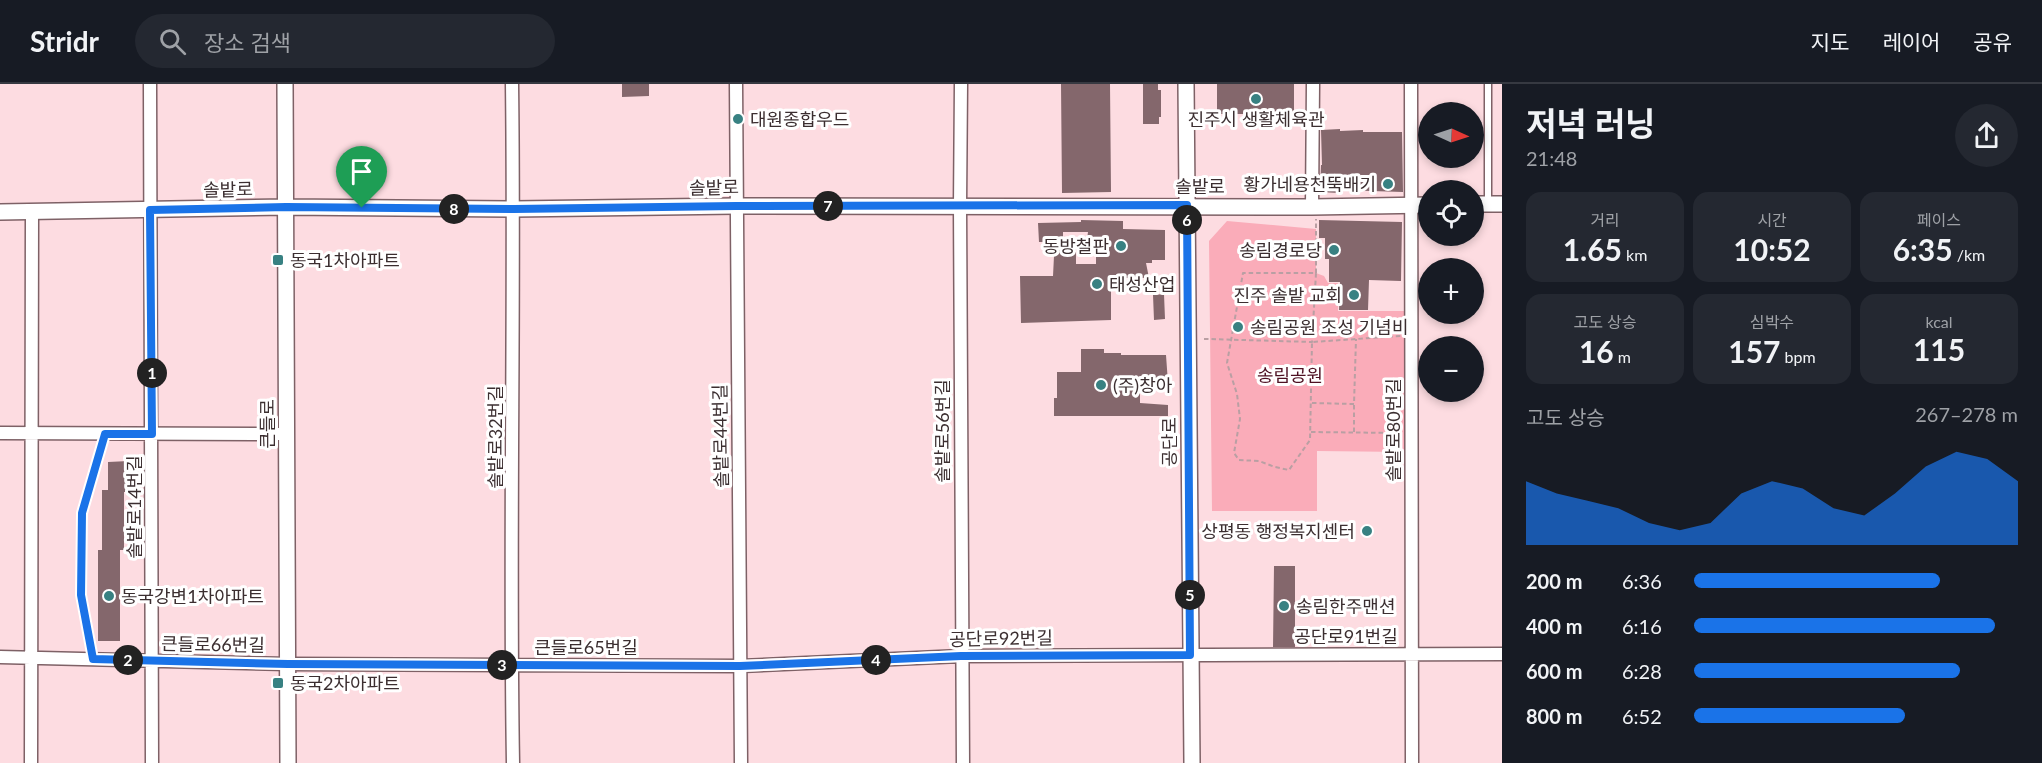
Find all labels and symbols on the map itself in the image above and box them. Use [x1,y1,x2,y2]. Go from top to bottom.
marker: 진주시 생활체육관 [1249,92,1263,106]
north arrow [1418,102,1484,168]
place label: 대원종합우드 [750,108,849,130]
place label: 진주시 생활체육관 [1187,108,1325,130]
marker: 대원종합우드 [731,112,745,126]
pin [336,146,387,208]
place label: 황가네용천뚝배기 [1244,173,1376,195]
street label: 솔밭로 [1175,175,1225,197]
street label: 솔밭로 [689,176,739,198]
marker: 황가네용천뚝배기 [1381,177,1395,191]
street label: 솔밭로 [203,178,253,200]
pin: 7 [813,191,843,221]
pin: 8 [439,194,469,224]
pin: 6 [1172,205,1202,235]
place label: 동방철판 [1043,235,1109,257]
marker: 동방철판 [1114,239,1128,253]
place label: 송림경로당 [1239,239,1322,261]
marker: 송림경로당 [1327,243,1341,257]
place label: 동국1차아파트 [290,249,400,271]
marker: 동국1차아파트 [271,253,285,267]
place label: 태성산업 [1109,273,1175,295]
marker: 태성산업 [1090,277,1104,291]
place label: 진주 솔밭 교회 [1233,284,1342,306]
marker: 진주 솔밭 교회 [1347,288,1361,302]
place label: 송림공원 조성 기념비 [1250,316,1408,338]
marker: 송림공원 조성 기념비 [1231,320,1245,334]
pin: 1 [137,358,167,388]
park label: 송림공원 [1257,364,1323,386]
place label: (주)창아 [1113,374,1173,396]
marker: (주)창아 [1094,378,1108,392]
street label: 솔밭로80번길 [1382,378,1404,482]
street label: 솔밭로56번길 [931,379,953,483]
street label: 솔밭로44번길 [708,384,732,488]
street label: 솔밭로32번길 [484,385,506,489]
street label: 큰들로 [256,399,278,449]
street label: 공단로 [1158,417,1180,467]
street label: 솔밭로14번길 [123,455,145,559]
place label: 상평동 행정복지센터 [1201,520,1355,542]
marker: 상평동 행정복지센터 [1360,524,1374,538]
pin: 5 [1175,580,1205,610]
place label: 동국강변1차아파트 [121,585,264,607]
marker: 동국강변1차아파트 [102,589,116,603]
place label: 송림한주맨션 [1296,595,1395,617]
marker: 송림한주맨션 [1277,599,1291,613]
street label: 공단로91번길 [1294,625,1398,647]
street label: 공단로92번길 [949,626,1053,650]
street label: 큰들로66번길 [161,632,265,656]
street label: 큰들로65번길 [534,636,638,658]
pin: 2 [113,645,143,675]
pin: 4 [861,645,891,675]
pin: 3 [487,650,517,680]
place label: 동국2차아파트 [290,672,400,694]
marker: 동국2차아파트 [271,676,285,690]

